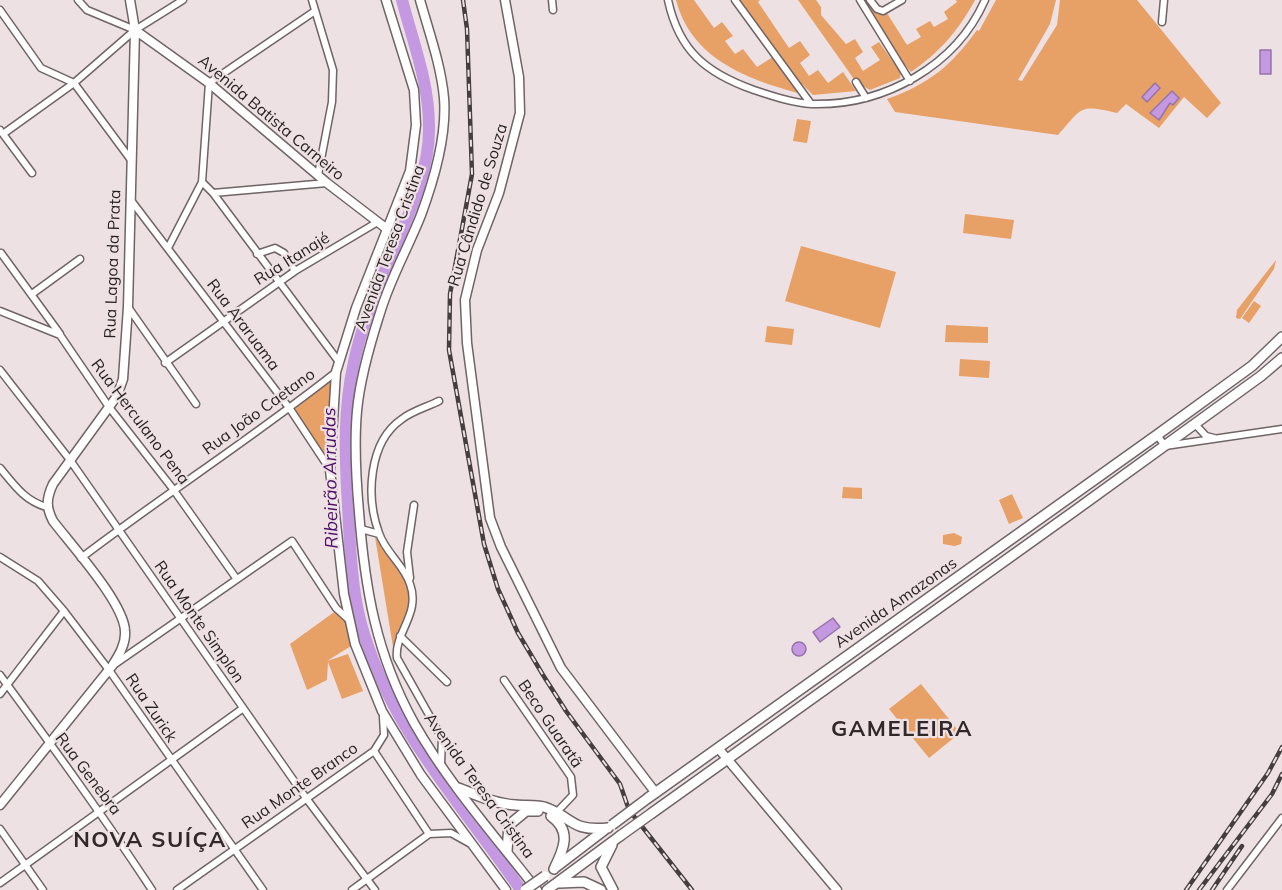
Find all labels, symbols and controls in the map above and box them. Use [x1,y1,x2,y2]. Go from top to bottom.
street label: Avenida Batista Carneiro [194,51,348,185]
street label: Rua Cândido de Souza [444,121,512,289]
street label: Avenida Teresa Cristina [351,162,429,334]
street label: Rua Lagoa da Prata [101,189,125,339]
street label: Rua Itanajé [251,228,333,290]
street label: Rua Araruama [202,276,284,374]
street label: Rua Herculano Pena [87,356,193,488]
street label: Rua João Caetano [199,365,319,459]
water label: Ribeirão Arrudas [319,407,343,549]
street label: Avenida Amazonas [831,554,961,652]
street label: Rua Monte Simplon [150,557,248,687]
street label: Rua Zurick [121,670,181,746]
street label: Beco Guaratã [514,676,586,772]
street label: Avenida Teresa Cristina [420,710,538,862]
district label: GAMELEIRA [831,716,973,742]
street label: Rua Genebra [51,729,125,819]
street label: Rua Monte Branco [238,739,362,833]
district label: NOVA SUÍÇA [73,827,227,853]

